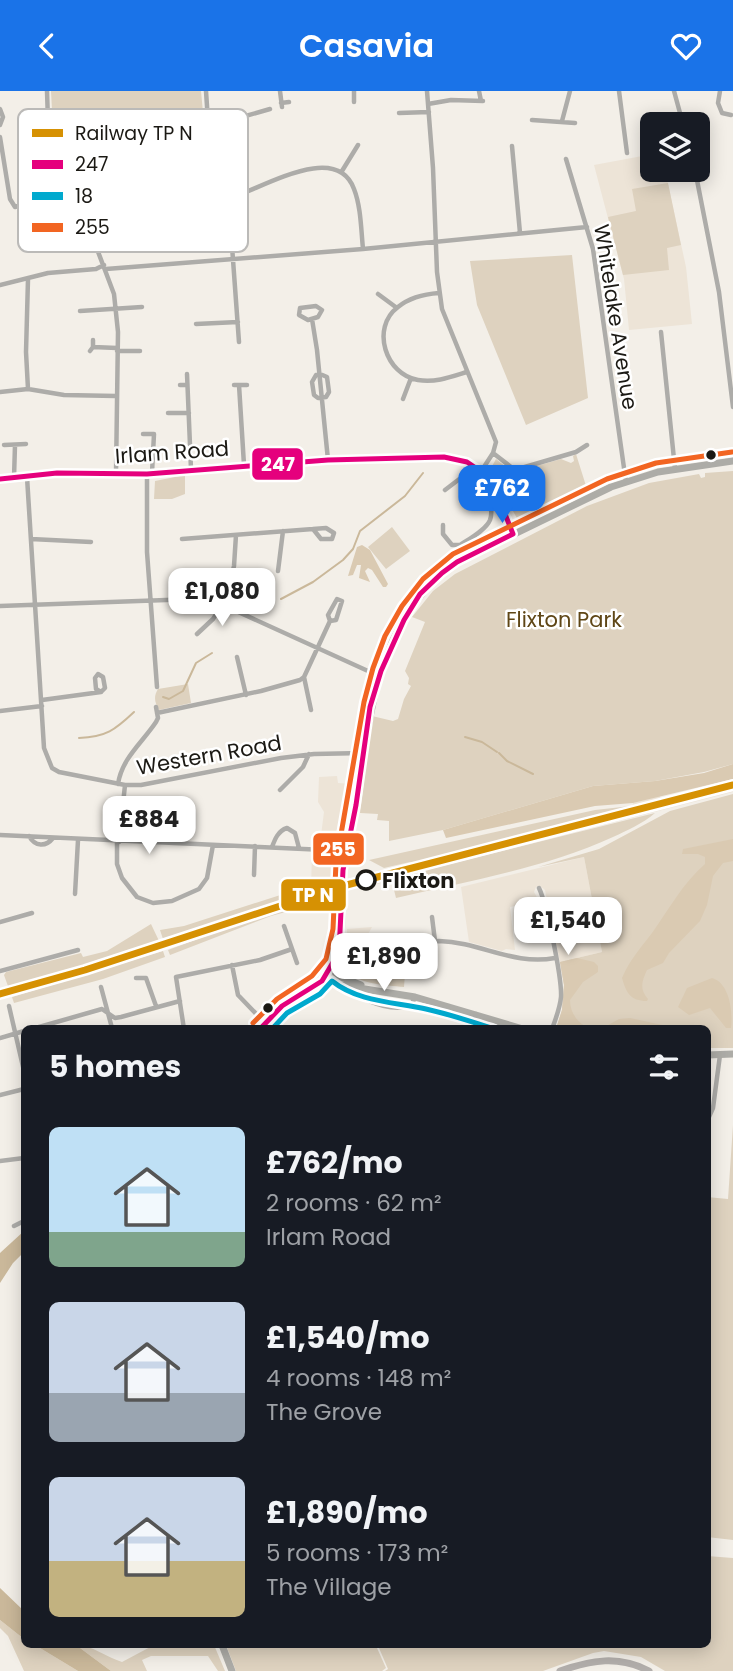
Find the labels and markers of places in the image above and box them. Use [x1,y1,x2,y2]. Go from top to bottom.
unlabelled marker [704,448,718,462]
pin: £762 [461,465,543,525]
pin: £1,080 [165,568,279,628]
pin: £884 [108,797,190,856]
place label: Flixton [382,866,454,895]
marker: Flixton [356,870,376,890]
pin: £1,540 [511,897,625,957]
pin: £1,890 [327,933,441,993]
unlabelled marker [261,1001,275,1015]

